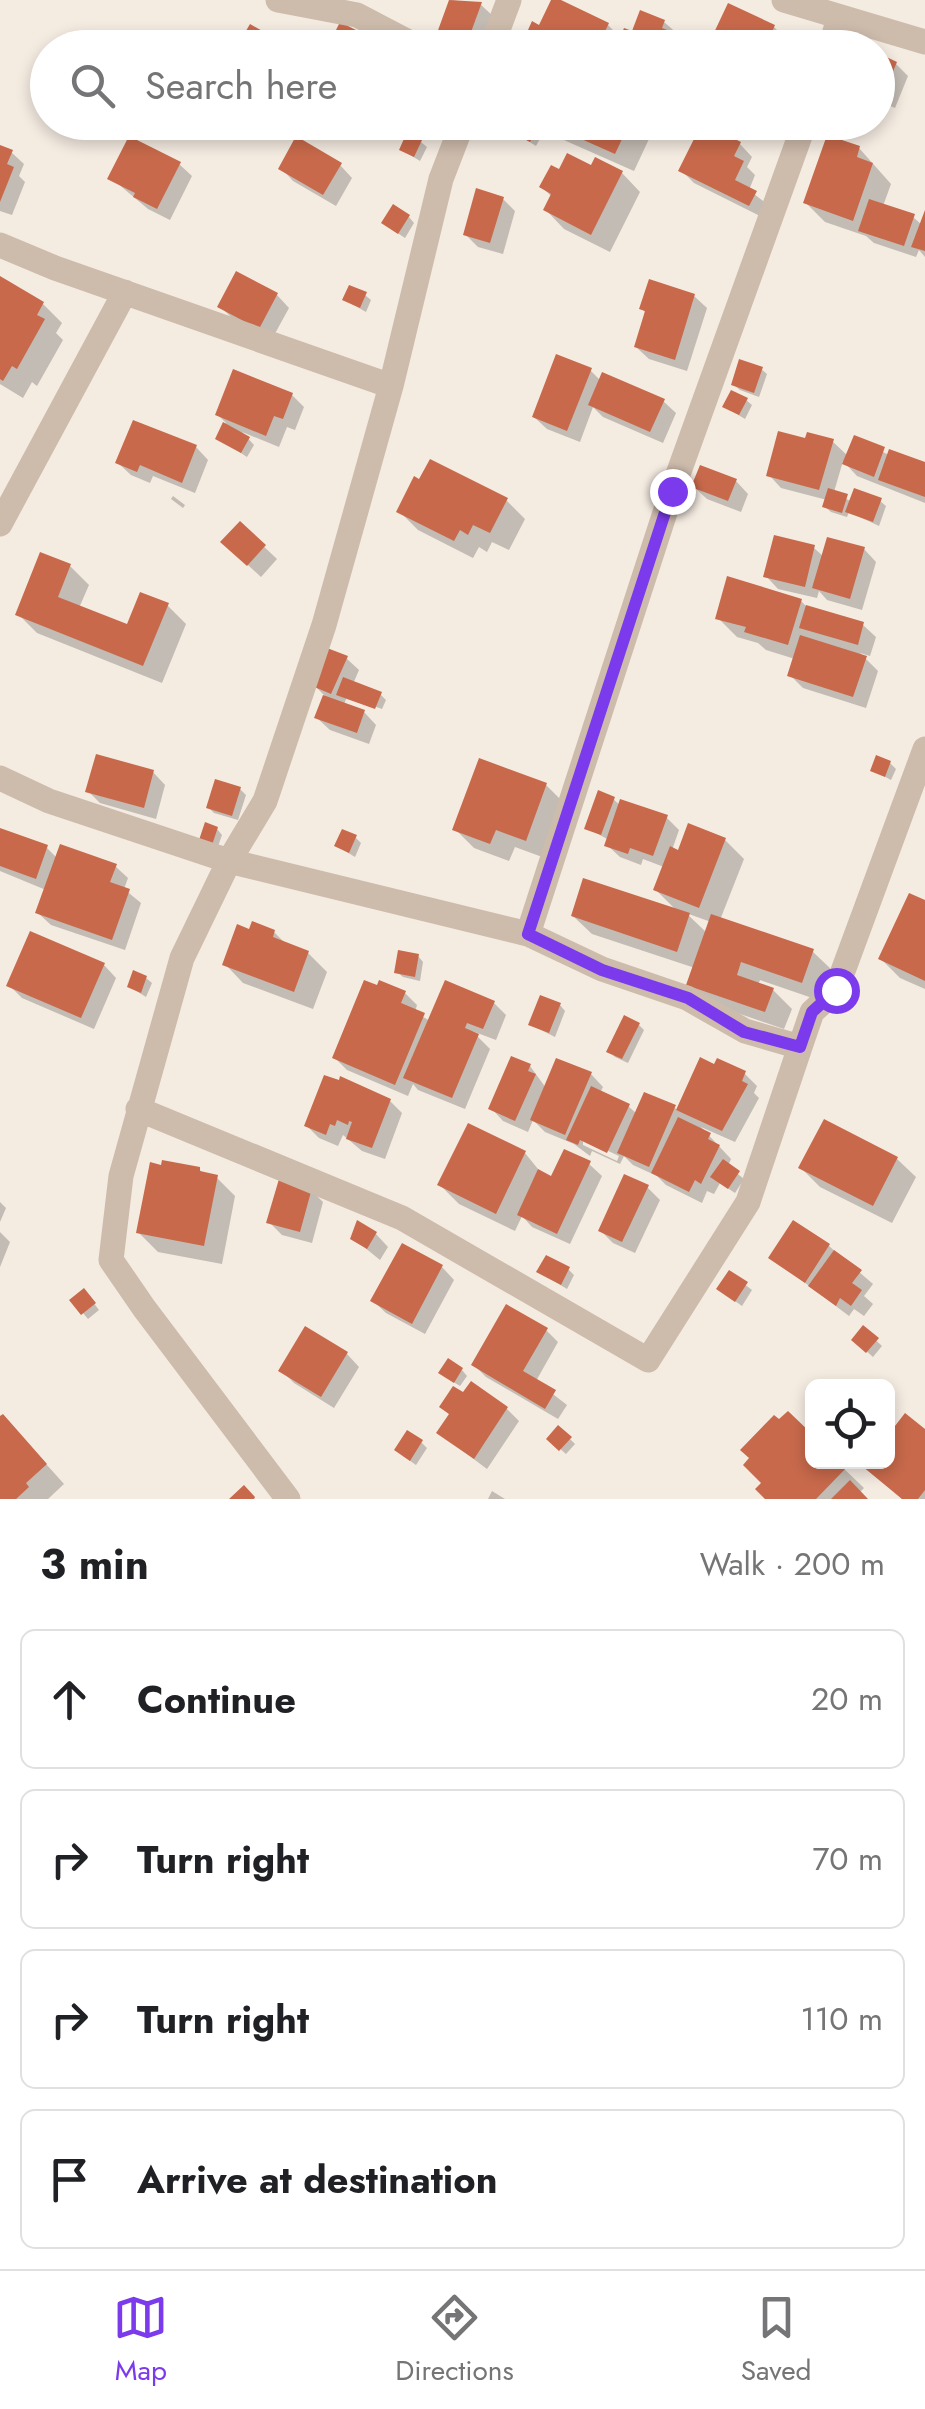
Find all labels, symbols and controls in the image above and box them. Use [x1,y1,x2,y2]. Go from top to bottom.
search box [30,30,895,140]
icon: search [65,58,120,113]
text: Search here [145,58,337,113]
route end [650,469,696,515]
route start [814,968,860,1014]
map controls [805,1379,895,1469]
button: locate [805,1379,895,1469]
text: 3 min [40,1534,149,1595]
text: Walk · 200 m [700,1541,885,1587]
icon: ahead [42,1672,97,1727]
text: Continue [137,1672,296,1727]
text: 20 m [811,1676,883,1722]
icon: right [42,1832,97,1887]
text: Turn right [137,1832,309,1887]
text: 70 m [812,1836,883,1882]
icon: right [42,1992,97,2047]
text: Turn right [137,1992,309,2047]
text: 110 m [800,1996,883,2042]
icon: arrive [42,2152,97,2207]
text: Arrive at destination [137,2152,498,2207]
tab: Map [113,2290,168,2391]
tab: Directions [395,2290,514,2391]
tab: Saved [741,2290,812,2391]

